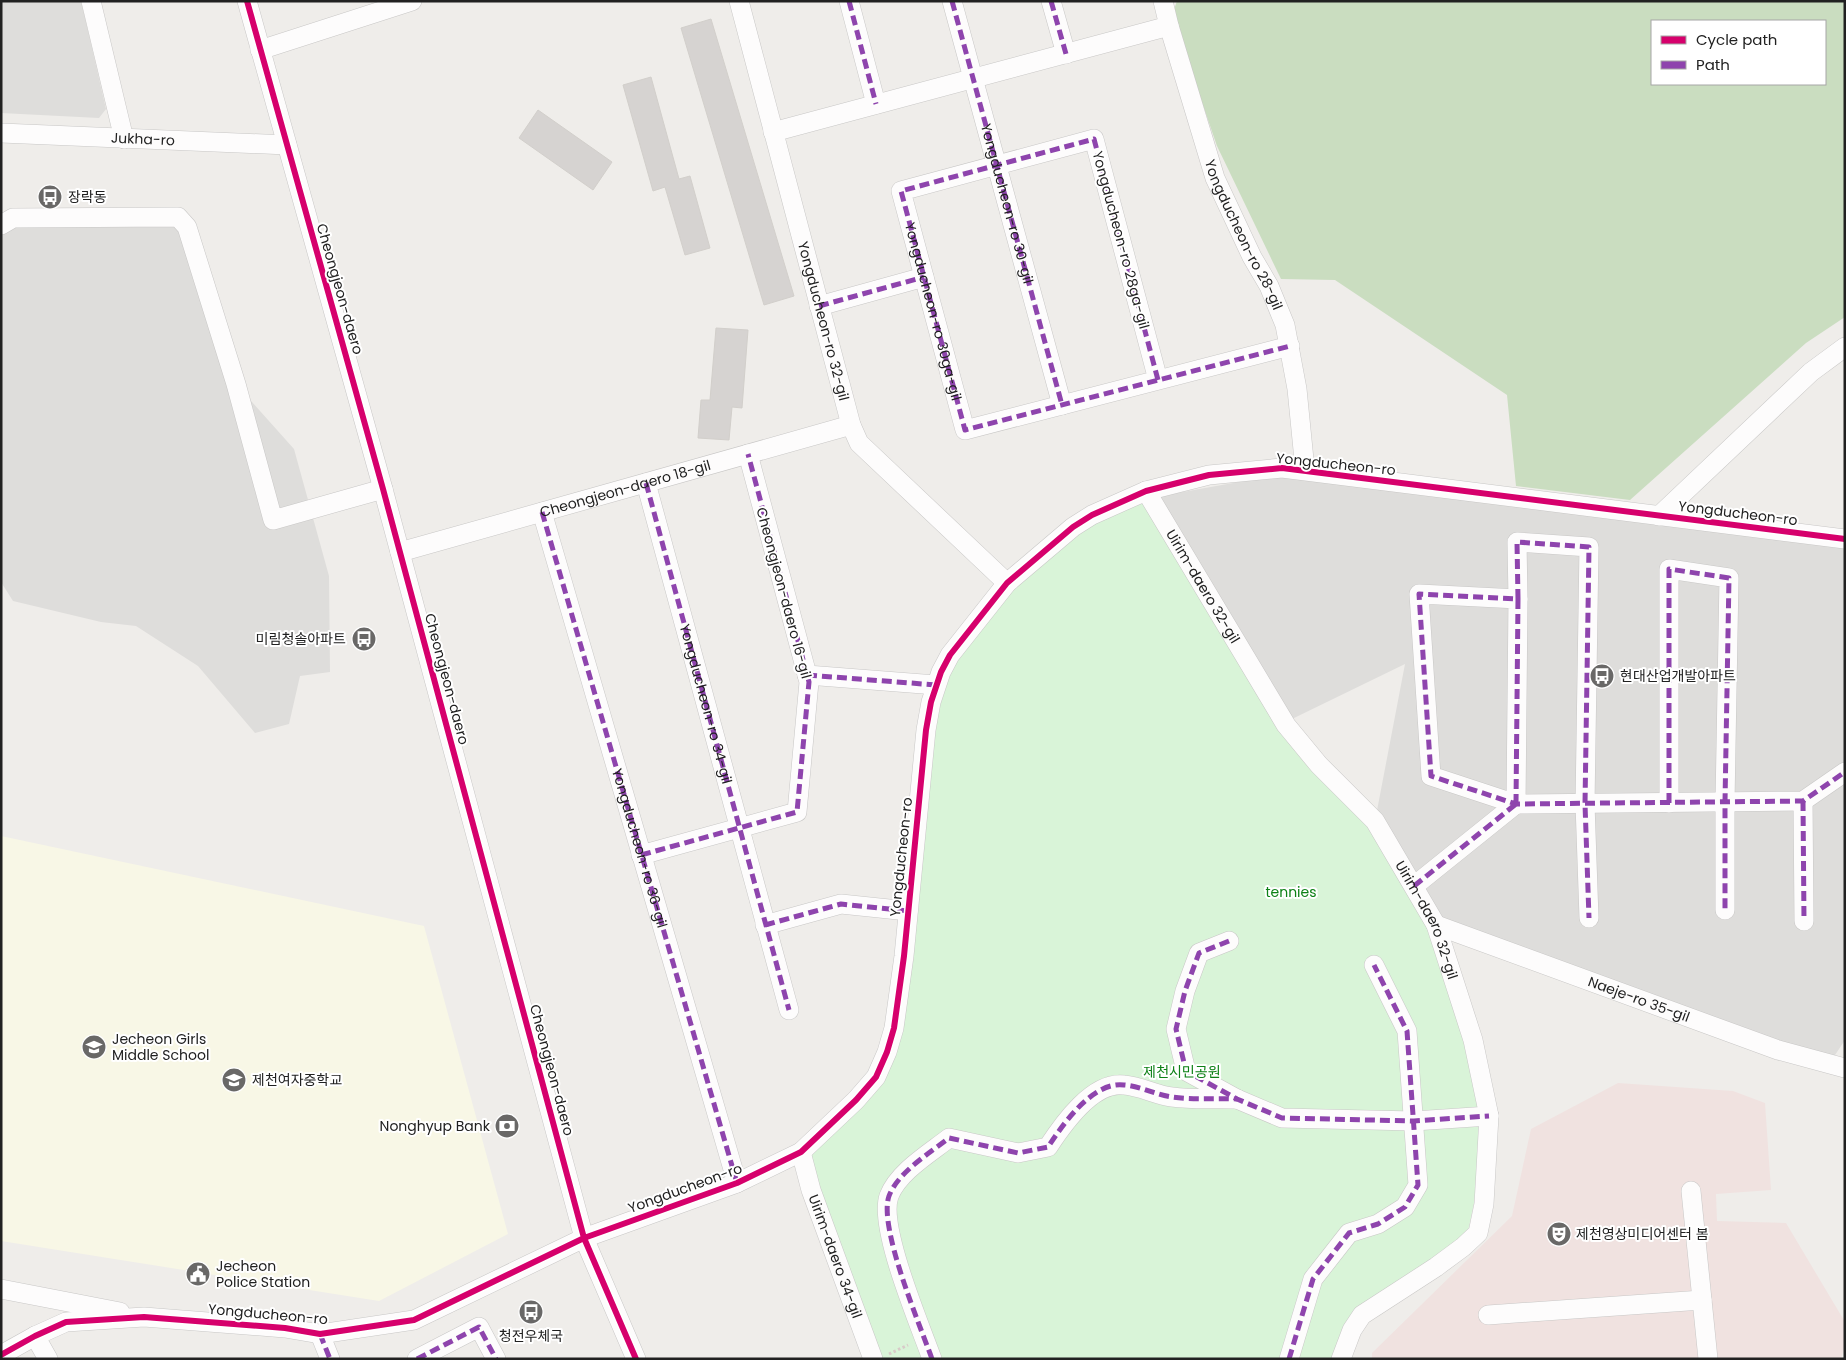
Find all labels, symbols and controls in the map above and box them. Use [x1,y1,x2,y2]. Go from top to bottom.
legend [1651,20,1826,85]
text: Cycle path [1696,29,1777,50]
text: Path [1696,54,1730,75]
street label: Yongducheon-ro 30-gil [976,121,1038,286]
street label: Jukha-ro [110,128,175,150]
street label: Yongducheon-ro 28ga-gil [1088,149,1154,331]
street label: Yongducheon-ro 28-gil [1200,157,1288,313]
bus stop icon: 장락동 [37,184,63,210]
place label: 장락동 [68,187,107,207]
street label: Yongducheon-ro 30ga-gil [900,220,967,403]
street label: Cheongjeon-daero [312,221,368,357]
street label: Yongducheon-ro 32-gil [793,239,854,403]
street label: Yongducheon-ro [1275,448,1397,480]
street label: Cheongjeon-daero 18-gil [537,455,713,522]
street label: Yongducheon-ro [1677,496,1799,530]
street label: Cheongjeon-daero 16-gil [751,505,817,681]
street label: Uirim-daero 32-gil [1161,525,1245,647]
street label: Cheongjeon-daero [420,611,474,747]
street label: Yongducheon-ro 34-gil [675,622,737,786]
bus stop icon: 미림청솔아파트 [351,626,377,652]
place label: 미림청솔아파트 [256,629,346,649]
bus stop icon: 현대산업개발아파트 [1589,663,1615,689]
place label: 현대산업개발아파트 [1620,666,1736,686]
street label: Yongducheon-ro 36-gil [607,766,672,930]
street label: Yongducheon-ro [885,796,917,918]
street label: Uirim-daero 32-gil [1390,857,1463,982]
park label: tennies [1265,882,1317,902]
street label: Naeje-ro 35-gil [1585,971,1693,1027]
street label: Cheongjeon-daero [525,1002,579,1138]
place label: Jecheon Girls Middle School [112,1029,209,1065]
school or university icon: Jecheon Girls Middle School [81,1034,107,1060]
park label: 제천시민공원 [1143,1062,1221,1082]
school or university icon: 제천여자중학교 [221,1067,247,1093]
place label: 제천여자중학교 [252,1070,342,1090]
bank icon: Nonghyup Bank [494,1113,520,1139]
place label: Nonghyup Bank [380,1116,491,1136]
street label: Yongducheon-ro [625,1158,745,1218]
street label: Uirim-daero 34-gil [803,1192,867,1321]
theatre icon: 제천영상미디어센터 봄 [1546,1221,1572,1247]
place label: 제천영상미디어센터 봄 [1576,1224,1709,1244]
place label: Jecheon Police Station [216,1256,310,1292]
public building icon: Jecheon Police Station [185,1261,211,1287]
street label: Yongducheon-ro [207,1299,329,1329]
bus stop icon: 청전우체국 [518,1299,544,1325]
place label: 청전우체국 [499,1326,563,1346]

